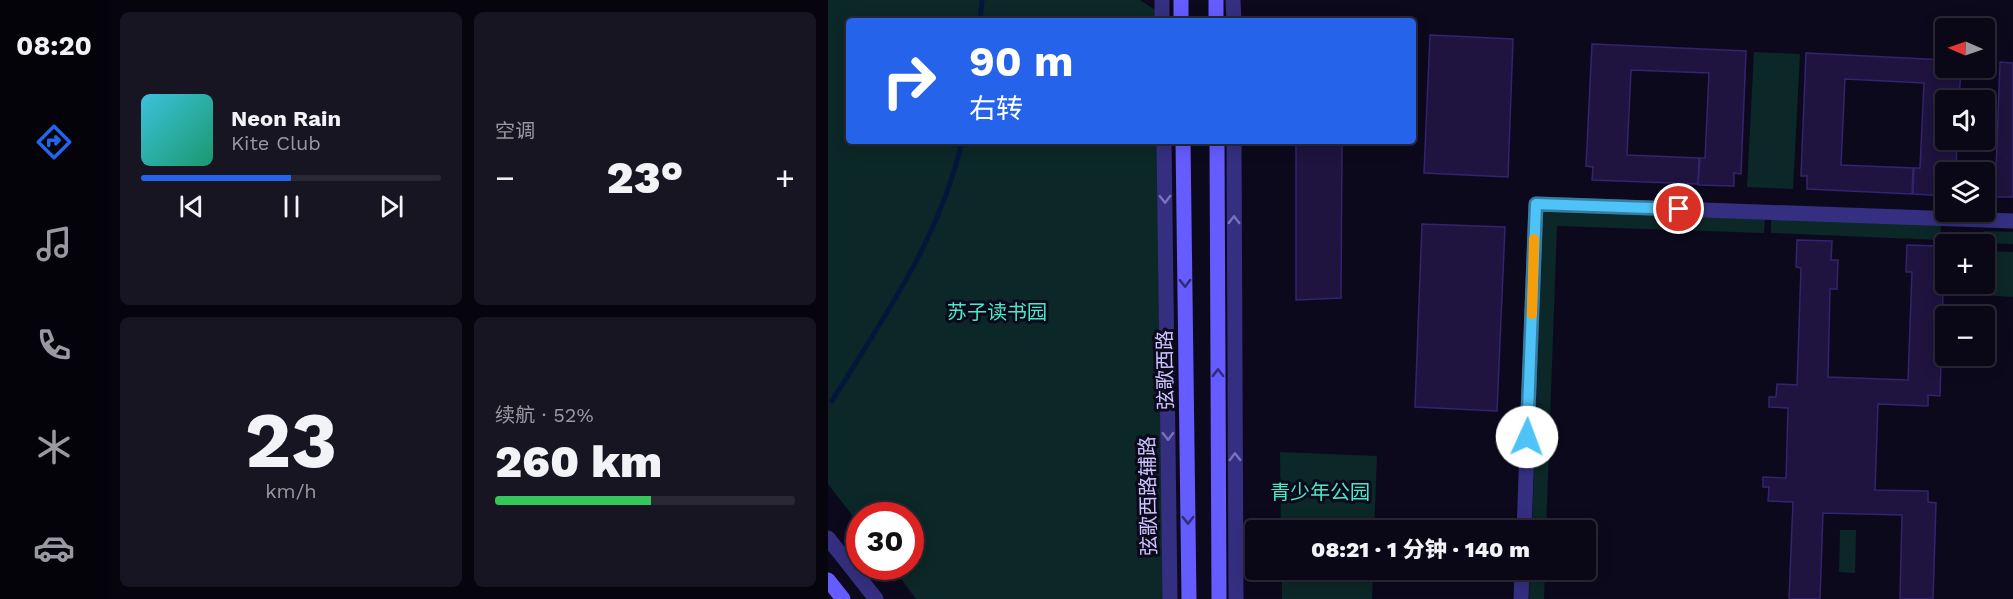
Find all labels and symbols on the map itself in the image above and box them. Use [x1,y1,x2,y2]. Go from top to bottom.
north arrow [1935,18,1995,78]
pin [1653,183,1704,234]
one-way arrow [1158,195,1171,204]
one-way arrow [1228,215,1240,224]
one-way arrow [1179,279,1191,288]
park label: 苏子读书园 [947,300,1047,324]
street label: 弦歌西路 [1152,330,1178,410]
one-way arrow [1212,368,1224,377]
position arrow [1495,405,1559,469]
one-way arrow [1162,432,1174,441]
street label: 弦歌西路辅路 [1135,436,1161,556]
one-way arrow [1229,452,1241,461]
park label: 青少年公园 [1270,480,1370,504]
speed limit sign: 30 [846,502,924,580]
one-way arrow [1182,516,1194,525]

